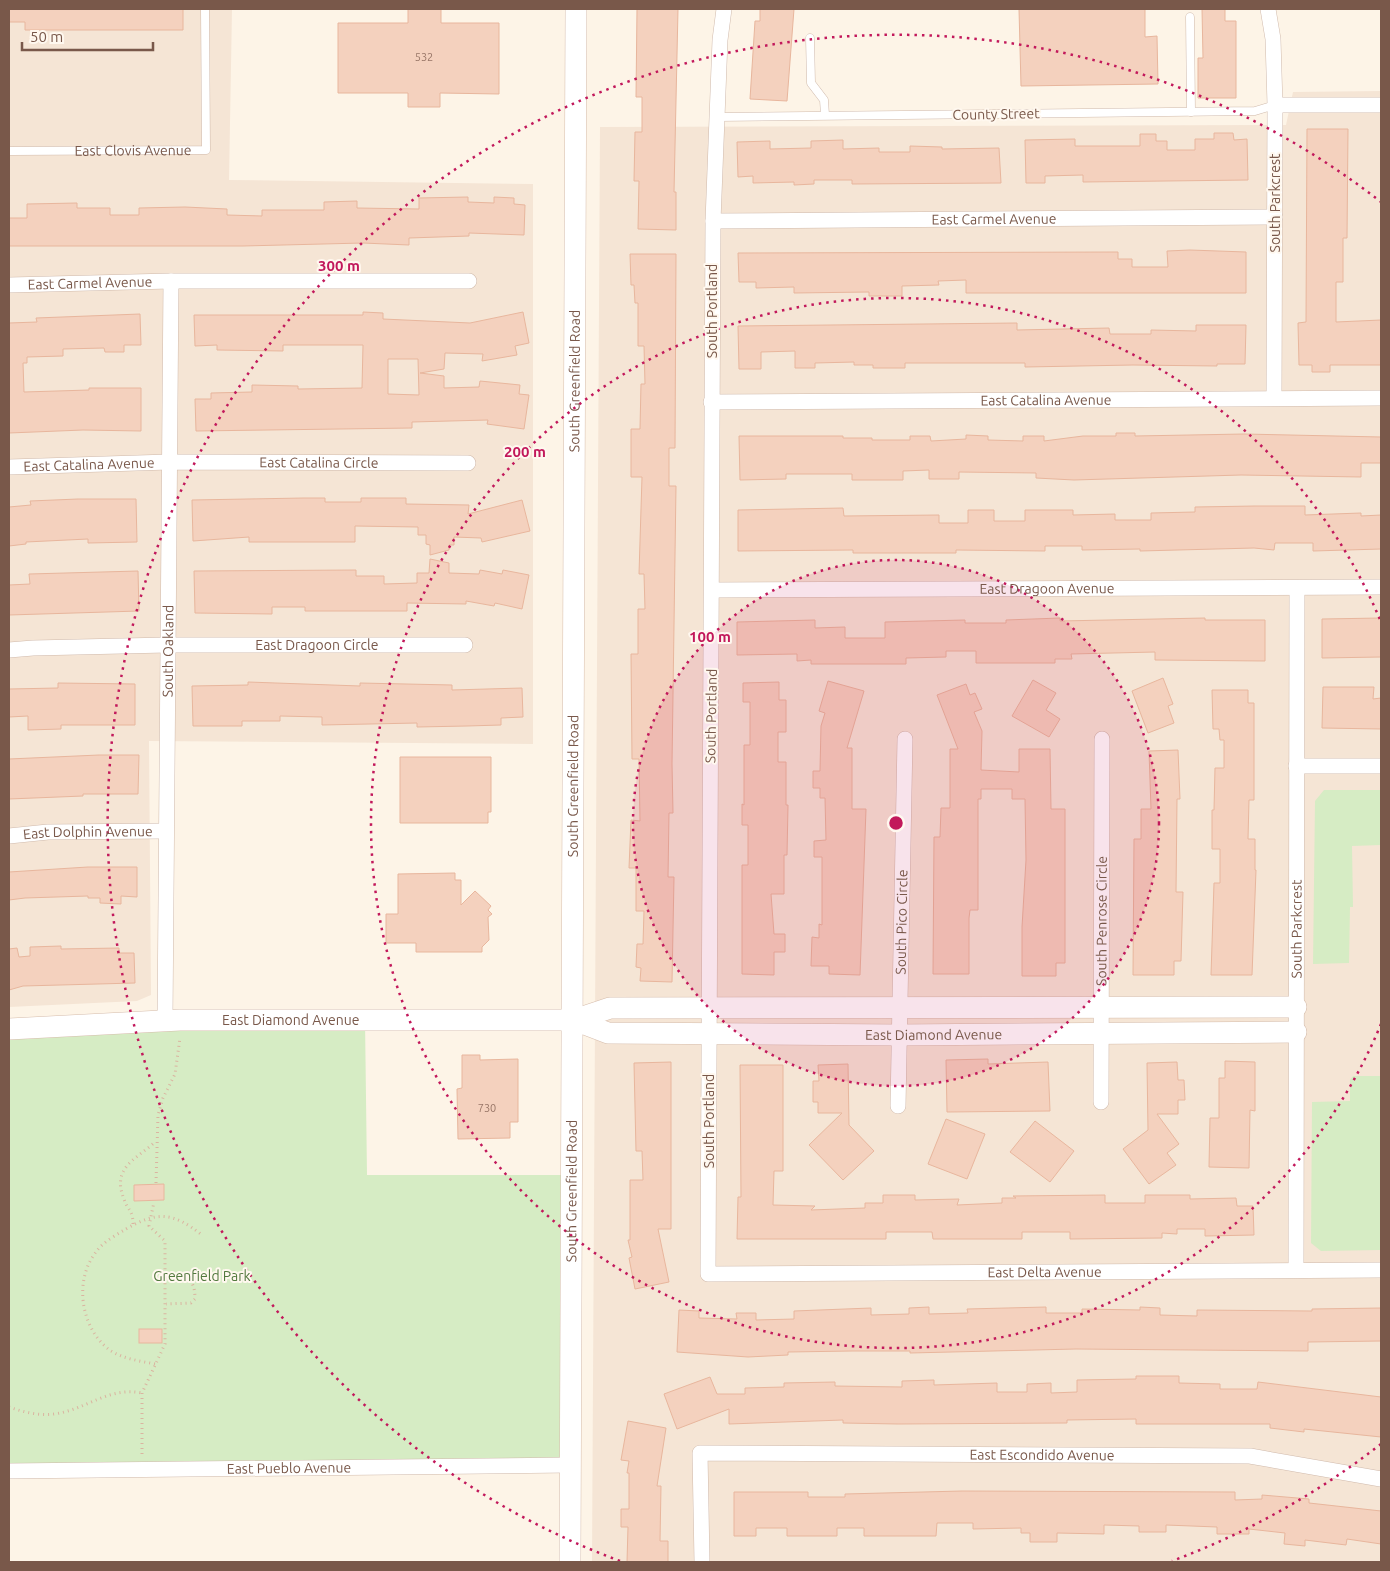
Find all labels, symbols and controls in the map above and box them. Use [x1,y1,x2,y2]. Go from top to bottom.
scale bar [22,20,154,52]
text: 50 m [30,28,63,45]
house number: 532 [415,51,433,63]
street label: County Street [952,105,1040,123]
street label: East Clovis Avenue [74,142,192,159]
street label: South Parkcrest [1267,153,1283,252]
street label: East Carmel Avenue [931,211,1057,227]
text: 300 m [318,257,360,274]
street label: South Portland [704,264,720,358]
street label: East Carmel Avenue [27,273,153,293]
street label: South Greenfield Road [566,310,583,452]
street label: East Catalina Avenue [980,392,1112,408]
text: 200 m [504,443,546,460]
street label: East Catalina Avenue [23,454,155,475]
street label: East Catalina Circle [259,454,378,471]
street label: East Dragoon Avenue [979,580,1115,597]
street label: South Oakland [160,605,176,697]
text: 100 m [689,628,731,645]
street label: East Dragoon Circle [255,637,378,653]
street label: South Portland [702,669,720,763]
street label: South Greenfield Road [565,715,581,857]
centre of rings [887,814,905,832]
street label: East Dolphin Avenue [22,823,153,843]
street label: South Penrose Circle [1093,856,1110,986]
street label: South Pico Circle [893,869,911,975]
street label: South Parkcrest [1288,879,1305,979]
street label: East Diamond Avenue [222,1012,359,1028]
street label: East Diamond Avenue [865,1026,1002,1043]
street label: South Portland [701,1074,717,1168]
house number: 730 [478,1102,496,1114]
street label: South Greenfield Road [563,1120,580,1262]
street label: East Delta Avenue [987,1264,1102,1280]
park label: Greenfield Park [153,1268,251,1284]
street label: East Escondido Avenue [969,1446,1114,1463]
street label: East Pueblo Avenue [227,1459,351,1477]

